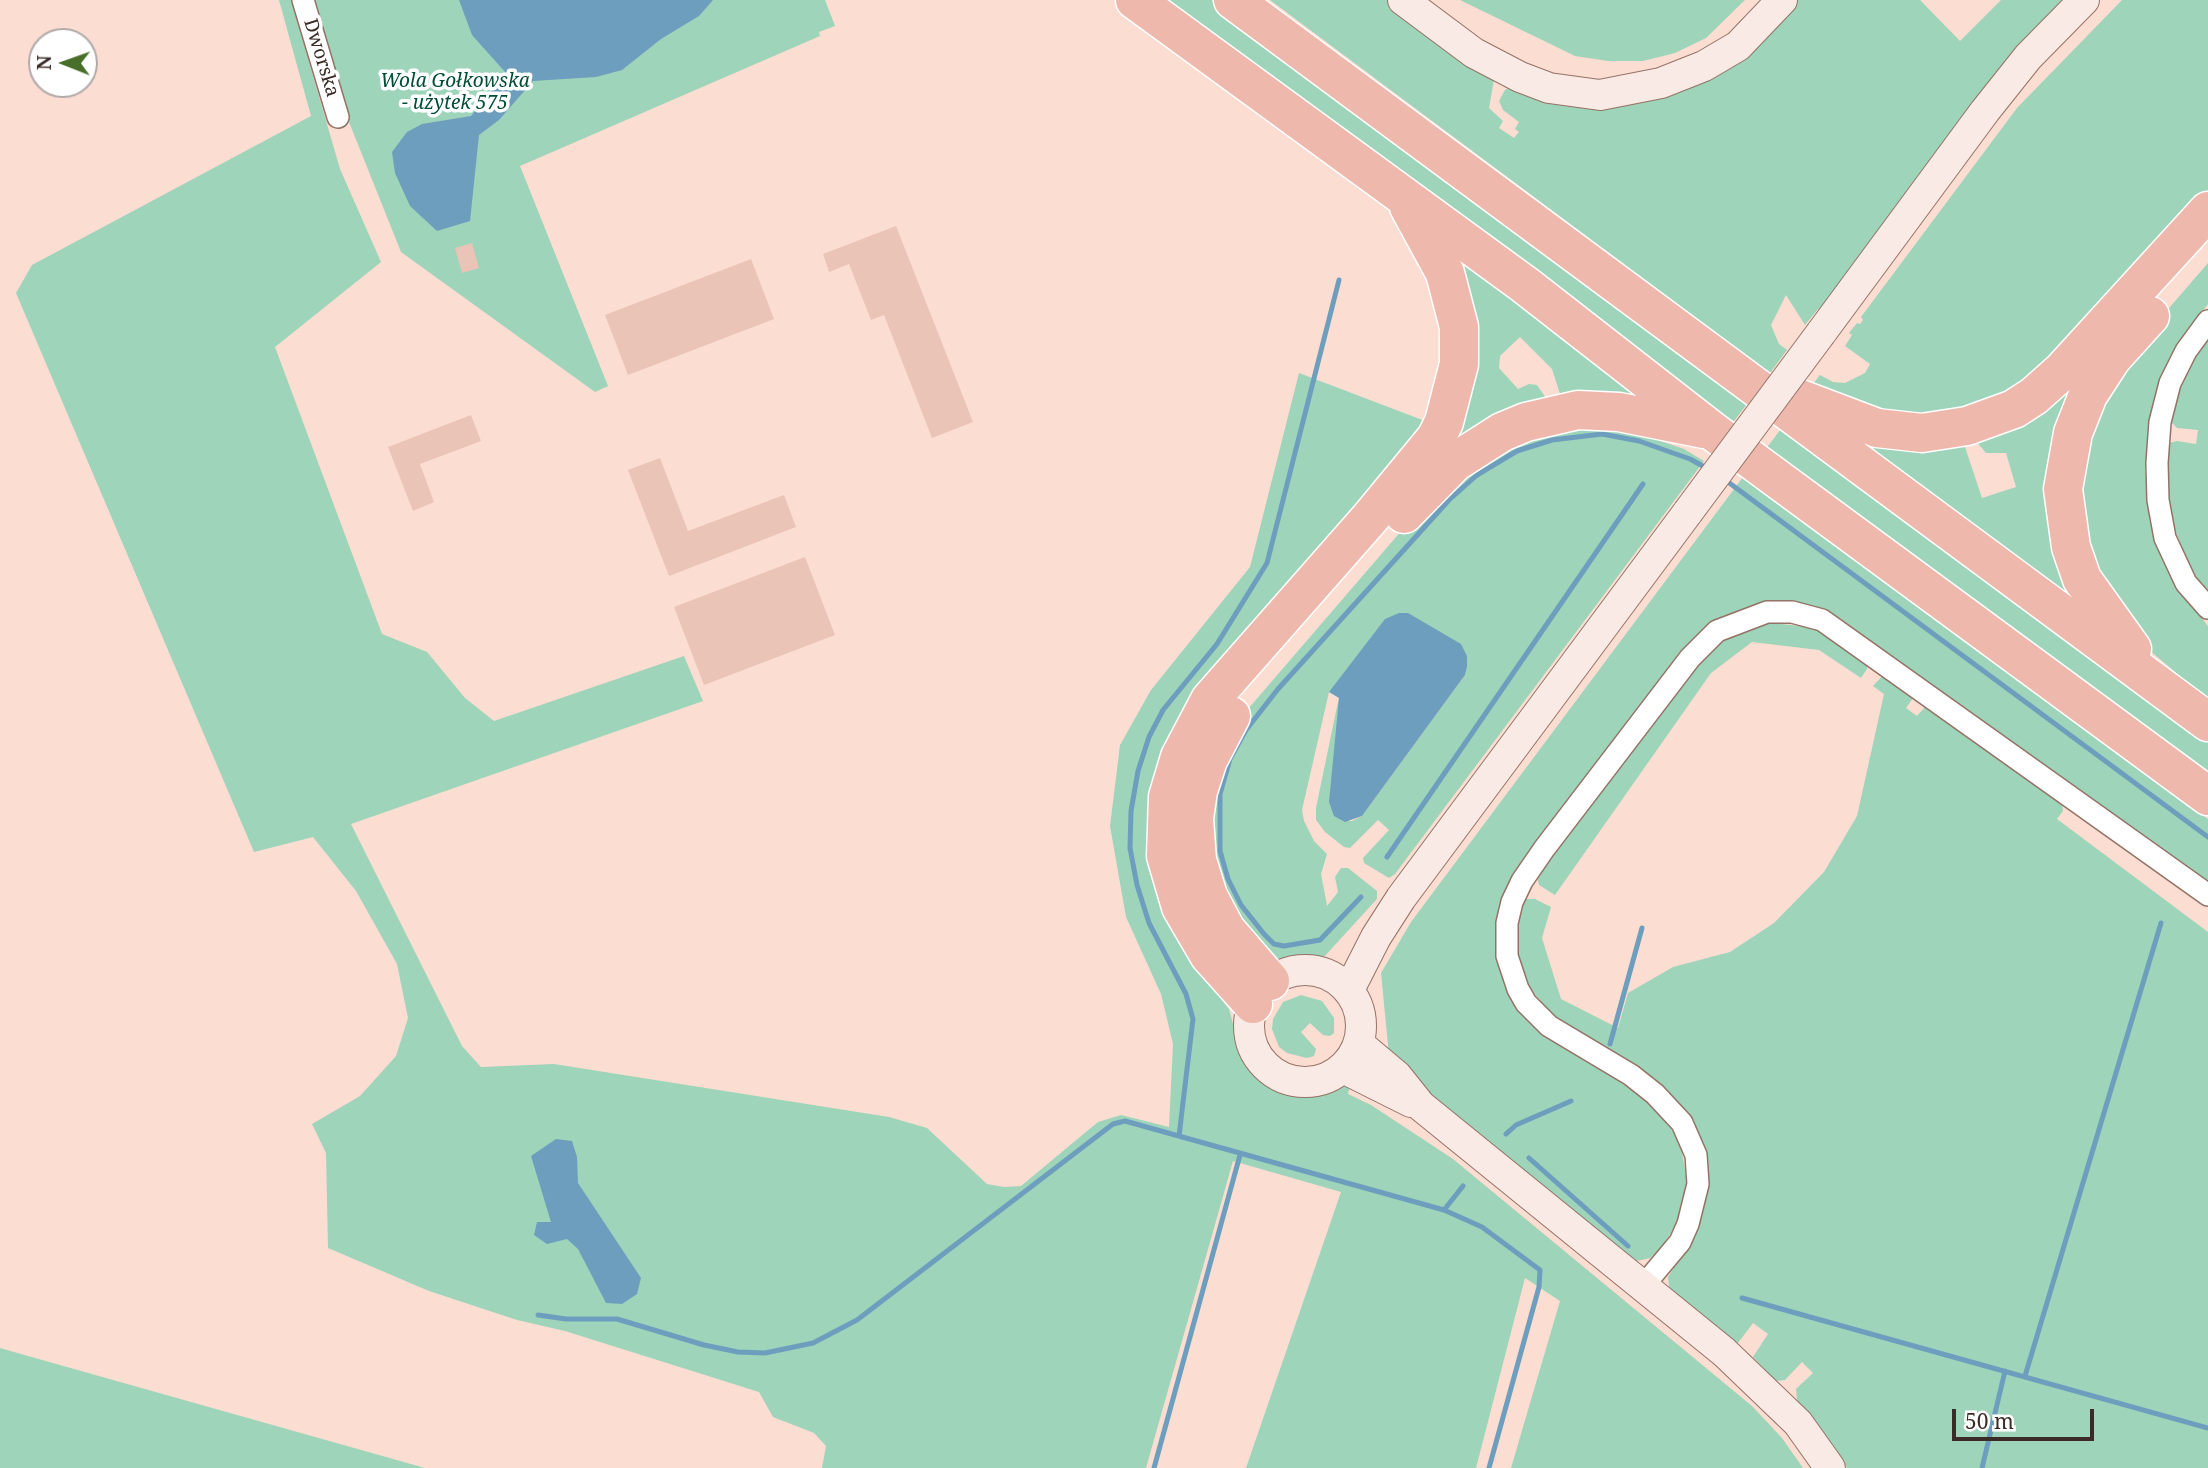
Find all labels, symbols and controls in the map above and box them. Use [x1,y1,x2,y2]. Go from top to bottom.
street label: Dworska [298,16,344,100]
north arrow [28,28,98,98]
text: N [31,55,57,70]
park label: Wola Gołkowska - użytek 575 [380,71,530,115]
scale bar [1956,1394,2098,1438]
text: 50 m [1965,1407,2014,1435]

